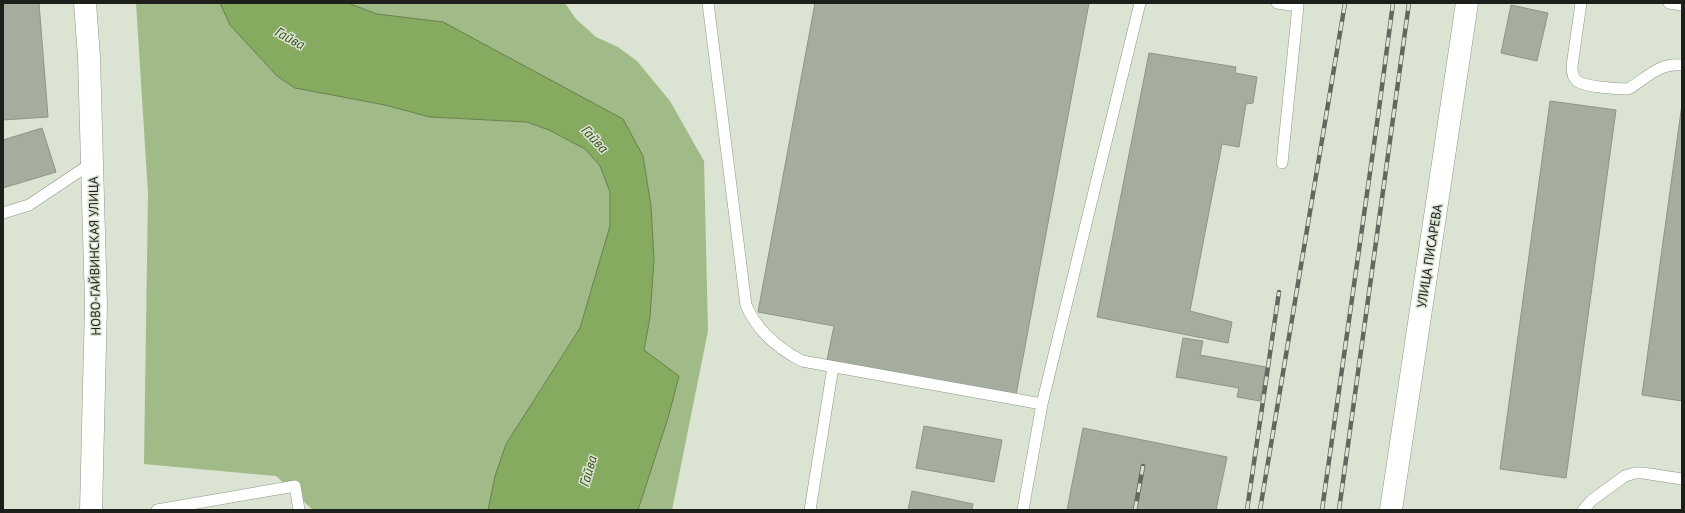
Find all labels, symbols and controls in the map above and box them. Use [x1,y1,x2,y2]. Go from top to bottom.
water label: Гайва [272,23,308,53]
water label: Гайва [578,121,613,157]
street label: НОВО-ГАЙВИНСКАЯ УЛИЦА [85,176,104,336]
street label: УЛИЦА ПИСАРЕВА [1413,203,1446,309]
water label: Гайва [575,453,601,489]

